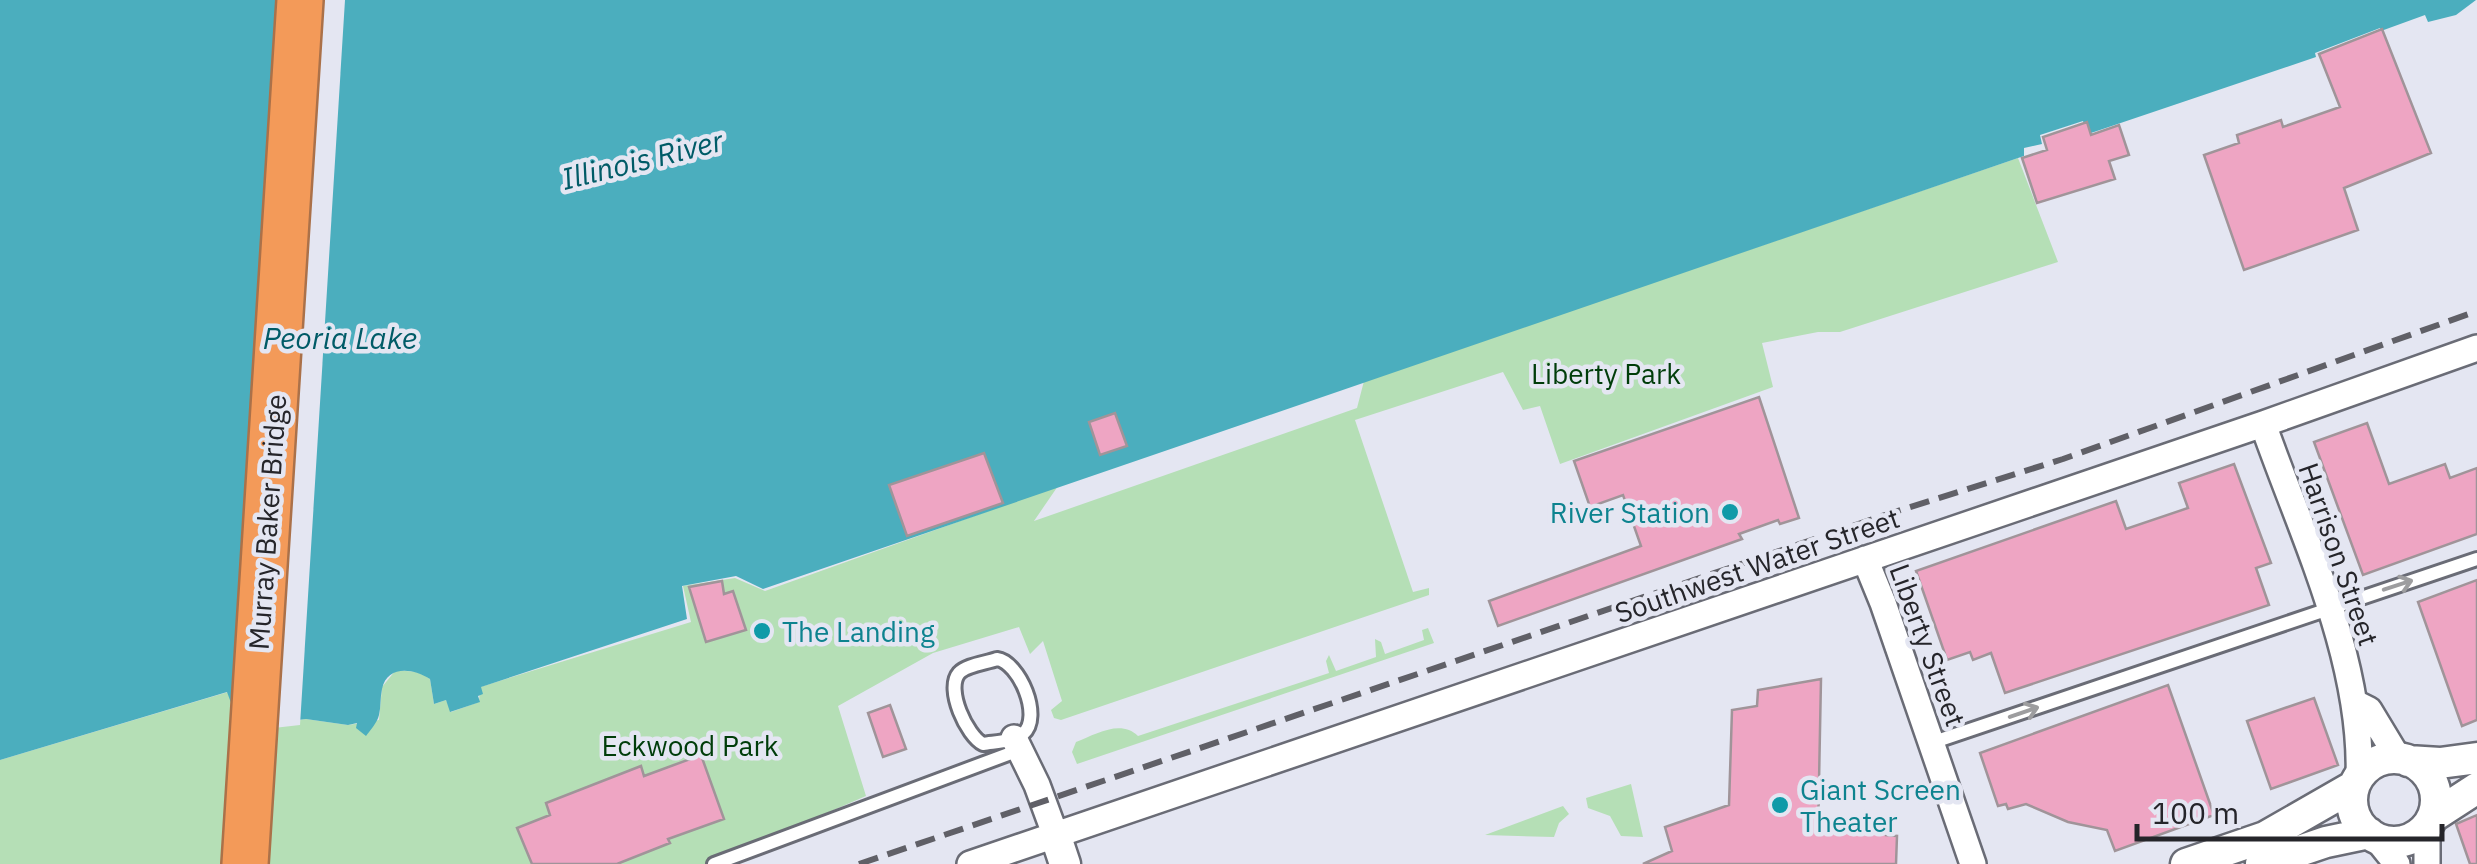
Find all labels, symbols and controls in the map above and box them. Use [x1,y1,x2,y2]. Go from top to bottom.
water label: Illinois River [557,120,728,198]
water label: Peoria Lake [263,318,417,357]
park label: Liberty Park [1531,355,1681,392]
street label: Murray Baker Bridge [240,393,294,651]
street label: Harrison Street [2290,458,2388,650]
place label: River Station [1550,494,1710,531]
street label: Southwest Water Street [1610,499,1904,631]
marker: River Station [1719,501,1741,523]
street label: Liberty Street [1882,559,1974,731]
one-way arrow [2381,575,2413,593]
place label: The Landing [782,613,935,650]
marker: The Landing [751,620,773,642]
one-way arrow [2007,701,2039,719]
park label: Eckwood Park [601,727,779,764]
place label: Giant Screen Theater [1800,771,1961,840]
scale bar [2137,779,2442,841]
text: 100 m [2152,793,2239,832]
marker: Giant Screen Theater [1769,794,1791,816]

